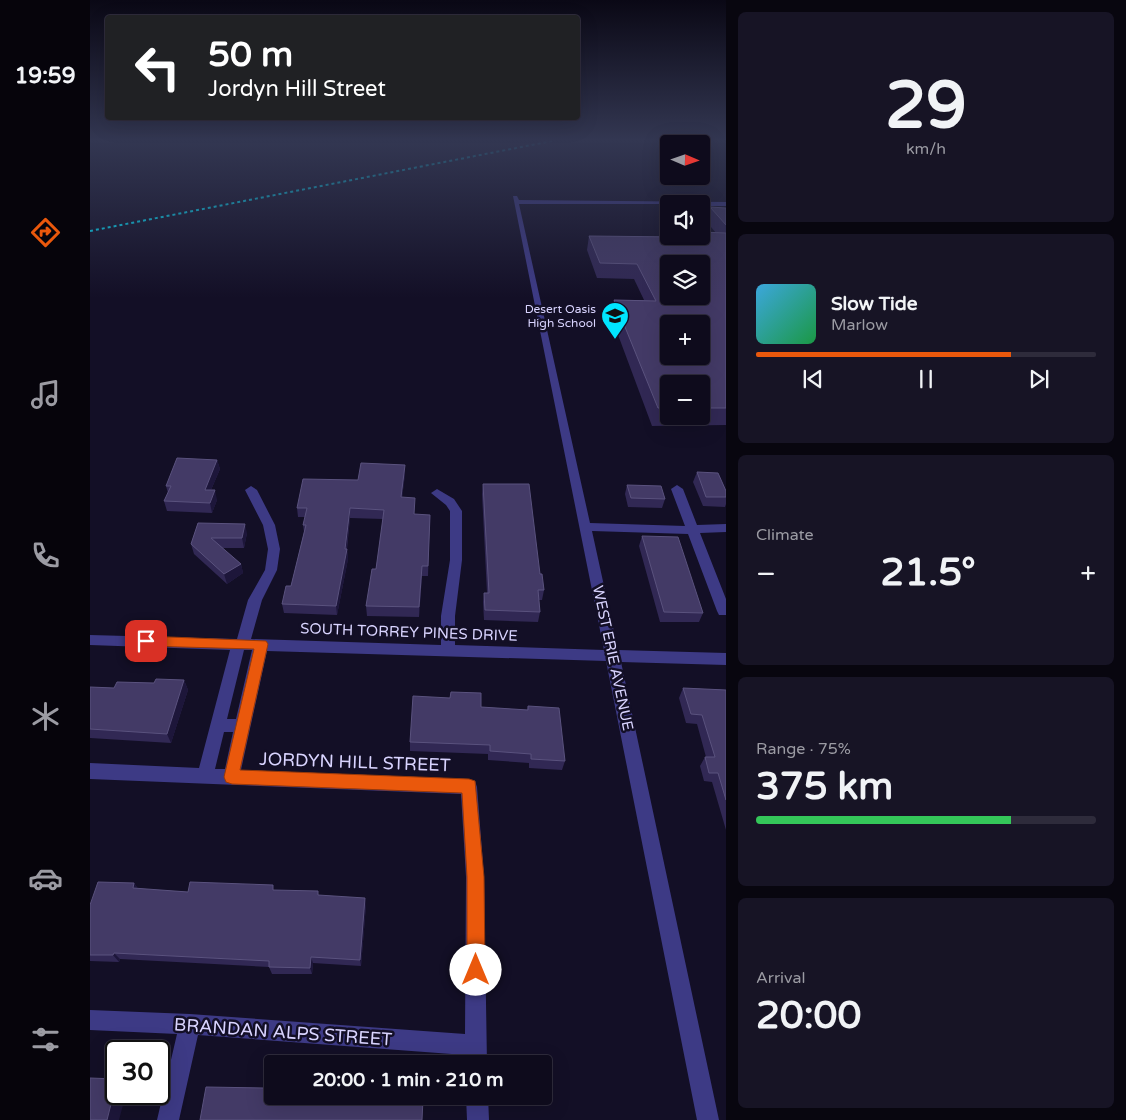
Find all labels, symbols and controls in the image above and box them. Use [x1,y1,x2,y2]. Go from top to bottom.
text: 50 m [208,34,293,76]
icon: left [125,35,190,100]
text: 19:59 [15,63,75,89]
text: 29 [885,67,967,146]
text: Jordyn Hill Street [208,76,386,102]
north arrow [660,135,710,185]
map controls [660,135,710,425]
text: km/h [906,139,946,159]
button: sound [660,195,710,245]
icon: directions [28,215,63,250]
button: layers [660,255,710,305]
text: Slow Tide [831,293,918,315]
school or university icon: Desert Oasis High School [600,301,630,340]
place label: Desert Oasis High School [525,302,596,330]
button: + [660,315,710,365]
text: Marlow [831,315,888,335]
icon: previous [799,365,827,393]
icon: pause [912,365,940,393]
icon: next [1025,365,1053,393]
button: − [660,375,710,425]
icon: music [28,377,63,412]
text: Climate [756,525,814,545]
icon: phone [28,538,63,573]
text: 21.5° [881,550,976,596]
text: − [756,557,776,591]
text: + [1080,557,1096,591]
street label: WEST ERIE AVENUE [589,584,637,732]
street label: SOUTH TORREY PINES DRIVE [300,619,518,645]
pin [125,620,167,662]
icon: arrive [132,627,160,655]
icon: climate [28,699,63,734]
text: Range · 75% [756,739,851,759]
street label: JORDYN HILL STREET [259,748,451,776]
text: 375 km [756,764,893,810]
icon: car [28,861,63,896]
position arrow [449,943,501,995]
text: Arrival [756,968,805,988]
text: 20:00 [756,993,861,1039]
street label: BRANDAN ALPS STREET [173,1013,393,1051]
icon: filters [28,1022,63,1057]
speed limit sign: 30 [105,1040,170,1105]
text: 20:00 · 1 min · 210 m [312,1069,504,1091]

